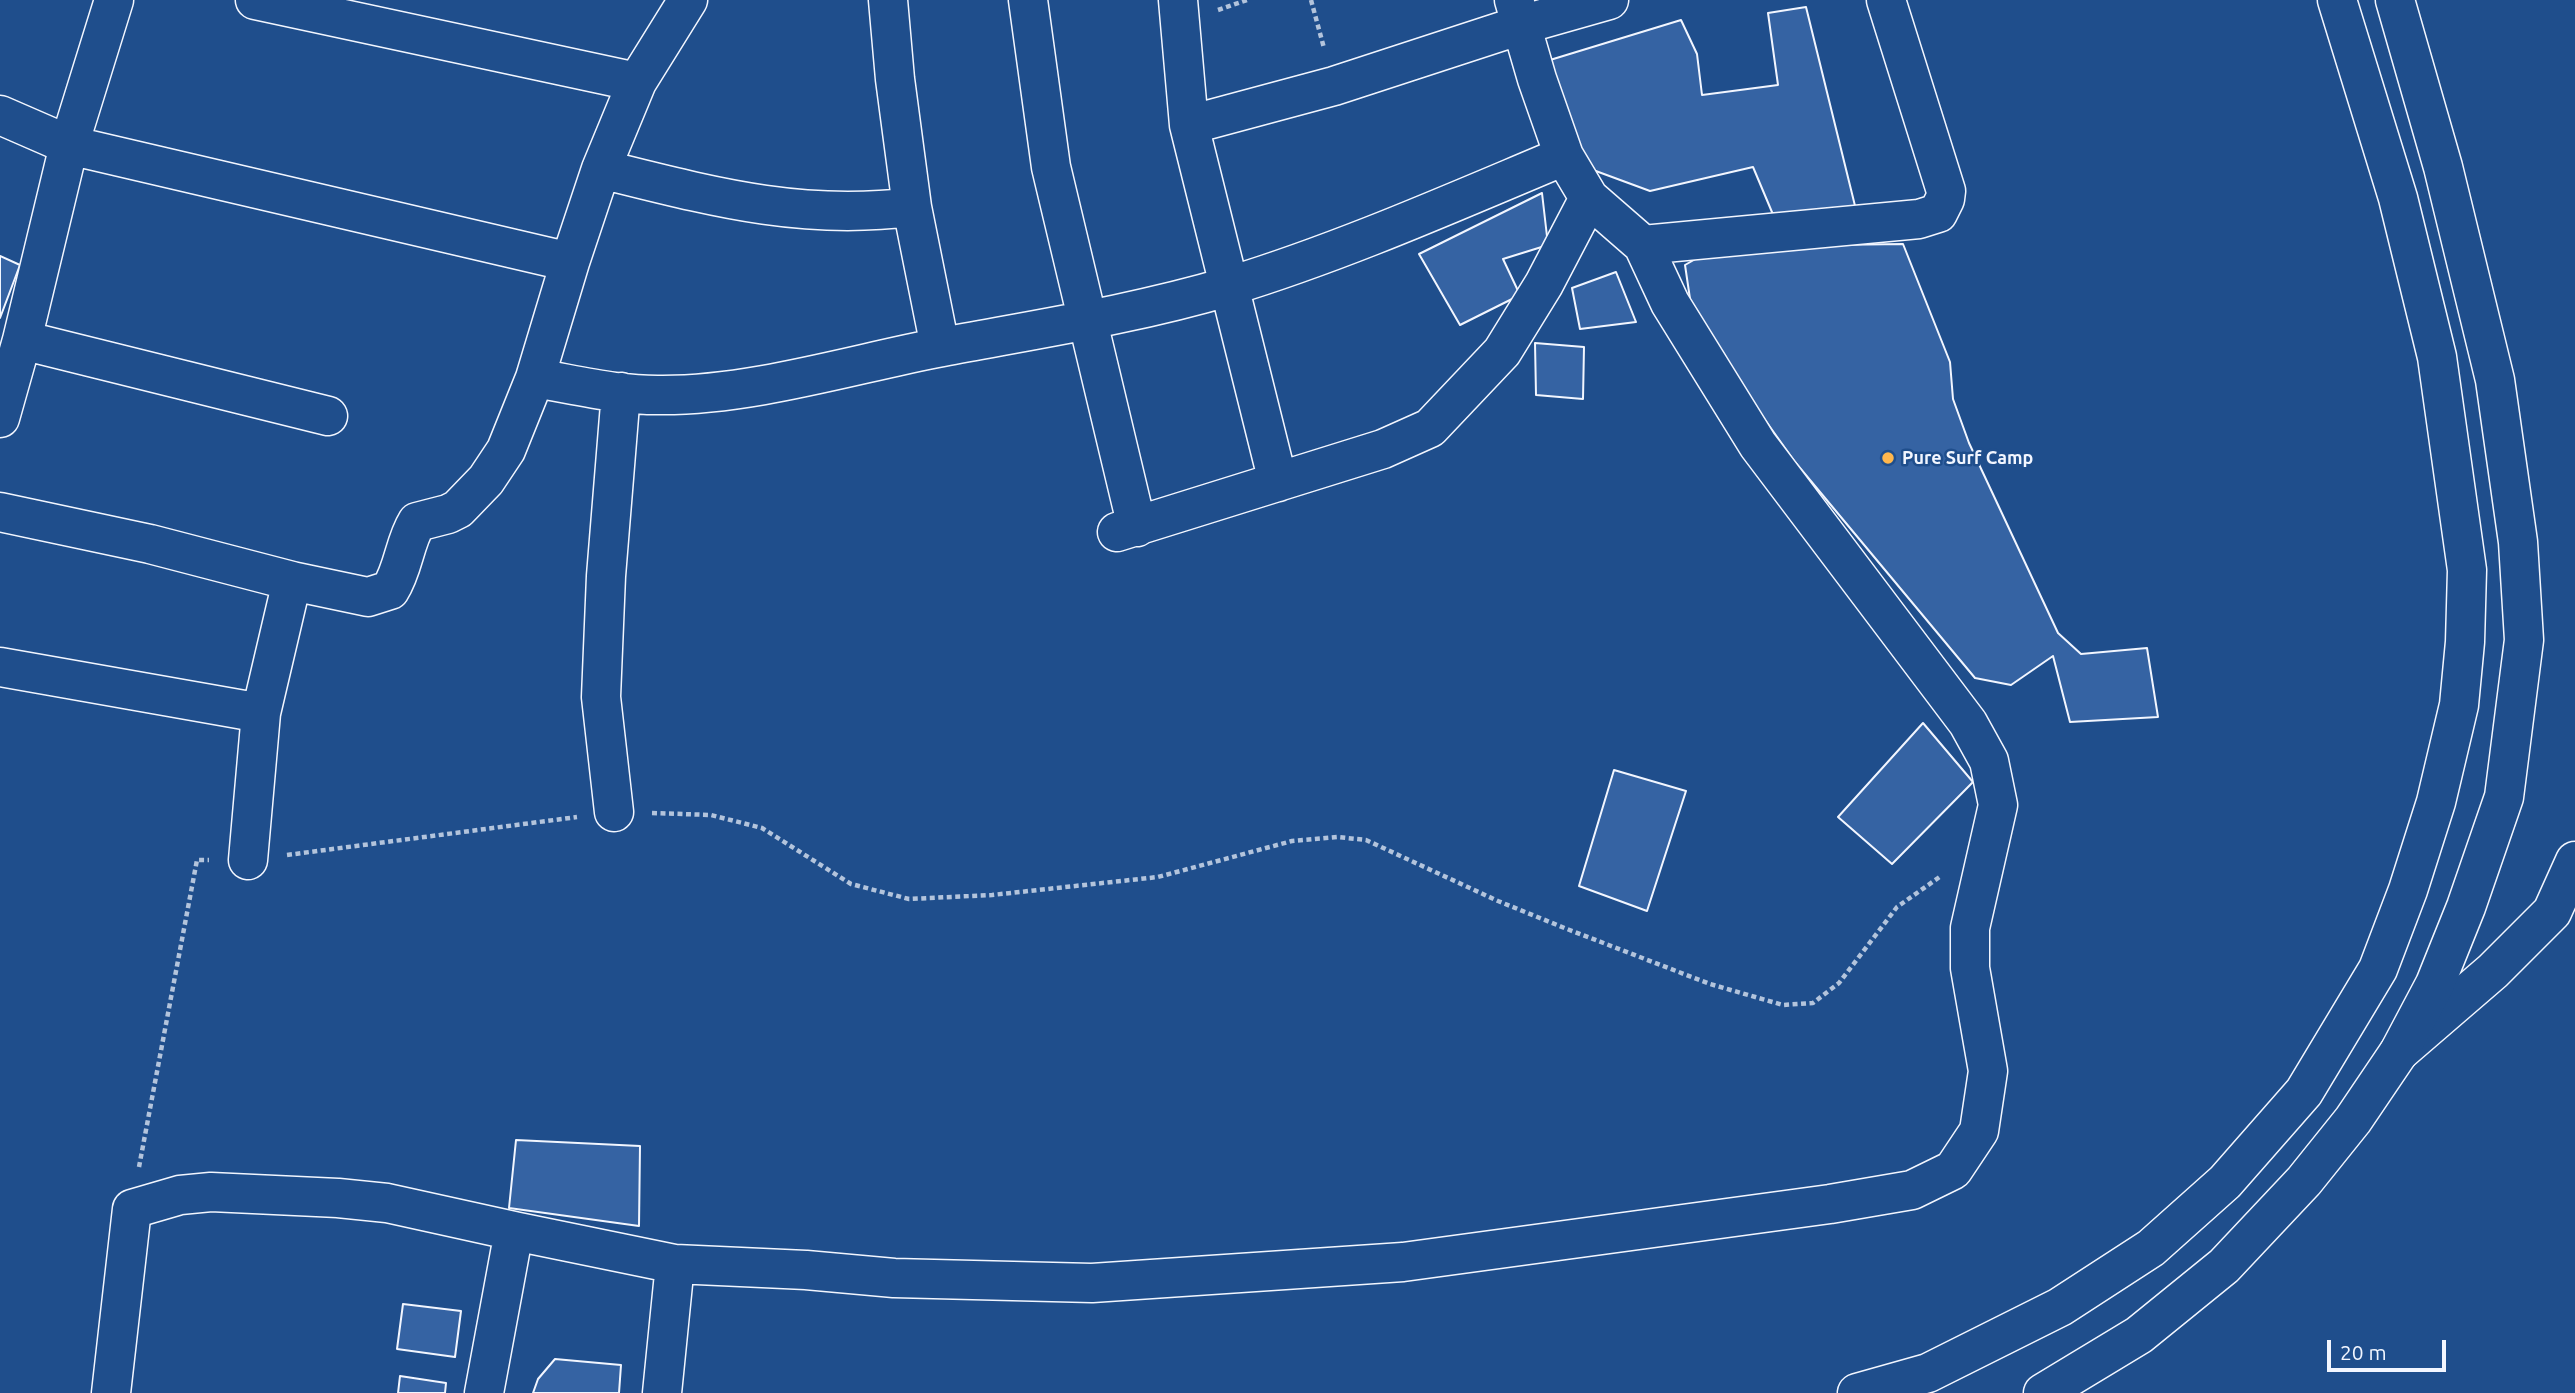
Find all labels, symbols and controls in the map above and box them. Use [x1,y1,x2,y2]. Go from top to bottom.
place label: Pure Surf Camp [1902,447,2033,469]
marker: Pure Surf Camp [1880,450,1896,466]
scale bar [2330,1326,2449,1370]
text: 20 m [2340,1340,2387,1364]

